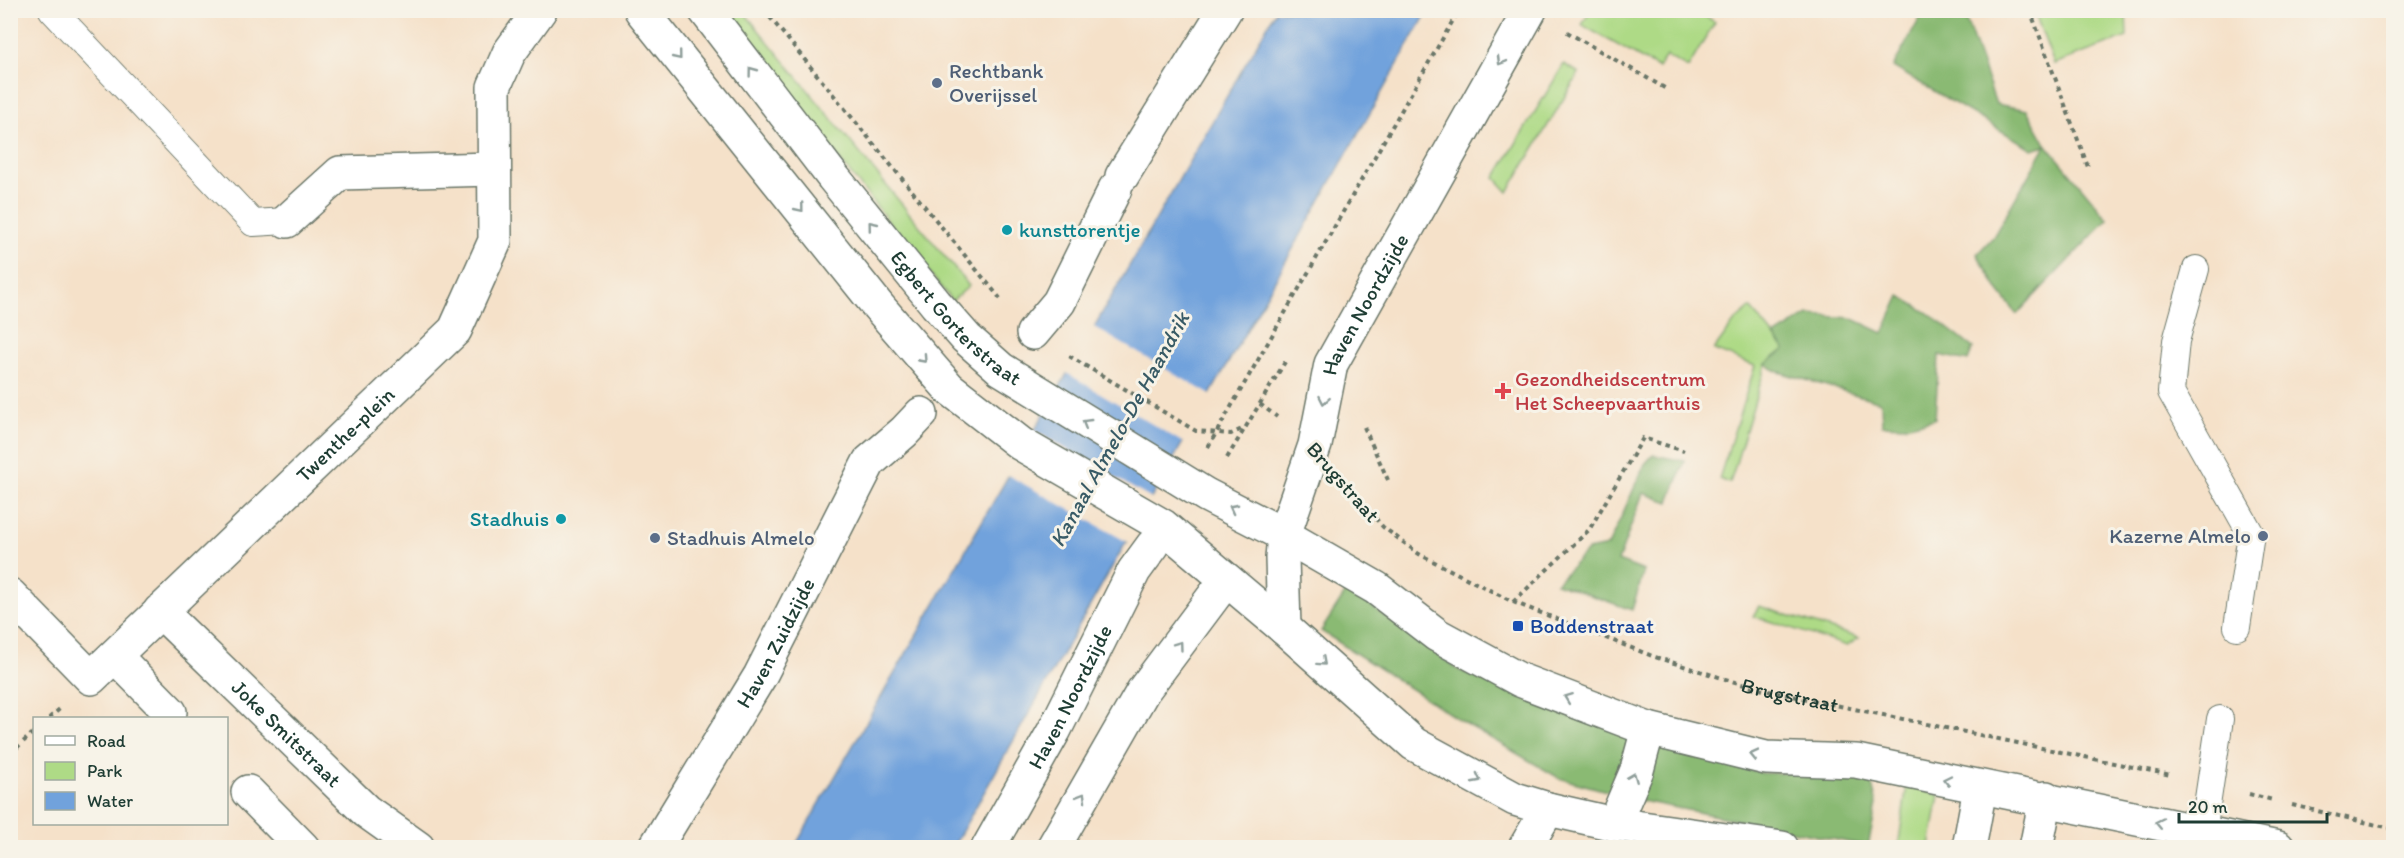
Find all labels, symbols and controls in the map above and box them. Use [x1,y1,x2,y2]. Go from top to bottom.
one-way arrow [670,49,681,60]
one-way arrow [1497,55,1508,65]
place label: Rechtbank Overijssel [949,58,1043,107]
one-way arrow [749,67,760,78]
marker: Rechtbank Overijssel [930,76,944,90]
one-way arrow [792,202,803,213]
place label: kunsttorentje [1019,217,1141,242]
one-way arrow [868,221,879,232]
marker: kunsttorentje [1000,223,1014,237]
street label: Haven Noordzijde [1316,229,1414,377]
street label: Egbert Gorterstraat [886,245,1026,390]
water label: Kanaal Almelo-De Haandrik [1044,306,1196,551]
one-way arrow [916,352,927,363]
place label: Gezondheidscentrum Het Scheepvaarthuis [1515,366,1706,415]
street label: Twenthe-plein [291,381,400,487]
marker: Gezondheidscentrum Het Scheepvaarthuis [1496,384,1510,398]
one-way arrow [1318,395,1331,405]
one-way arrow [1082,419,1092,430]
street label: Brugstraat [1302,436,1385,527]
one-way arrow [1228,504,1239,516]
place label: Stadhuis [470,506,549,531]
marker: Stadhuis [554,512,568,526]
place label: Kazerne Almelo [2109,523,2251,548]
place label: Stadhuis Almelo [667,525,815,550]
marker: Kazerne Almelo [2256,529,2270,543]
marker: Stadhuis Almelo [648,531,662,545]
street label: Haven Zuidzijde [731,574,820,712]
place label: Boddenstraat [1530,613,1654,638]
marker: Boddenstraat [1511,619,1525,633]
street label: Haven Noordzijde [1022,621,1117,773]
one-way arrow [1172,640,1183,651]
one-way arrow [1315,655,1326,666]
street label: Brugstraat [1738,672,1841,717]
street label: Joke Smitstraat [227,674,347,792]
one-way arrow [1563,693,1574,706]
legend [33,717,228,825]
text: Road [87,730,126,752]
one-way arrow [1750,749,1760,762]
text: Park [87,760,122,782]
one-way arrow [1470,772,1481,783]
one-way arrow [1626,773,1638,784]
one-way arrow [1942,775,1952,788]
scale bar [2179,786,2328,824]
text: Water [87,790,133,812]
one-way arrow [1075,793,1087,803]
text: 20 m [2188,796,2228,818]
one-way arrow [2154,817,2164,830]

